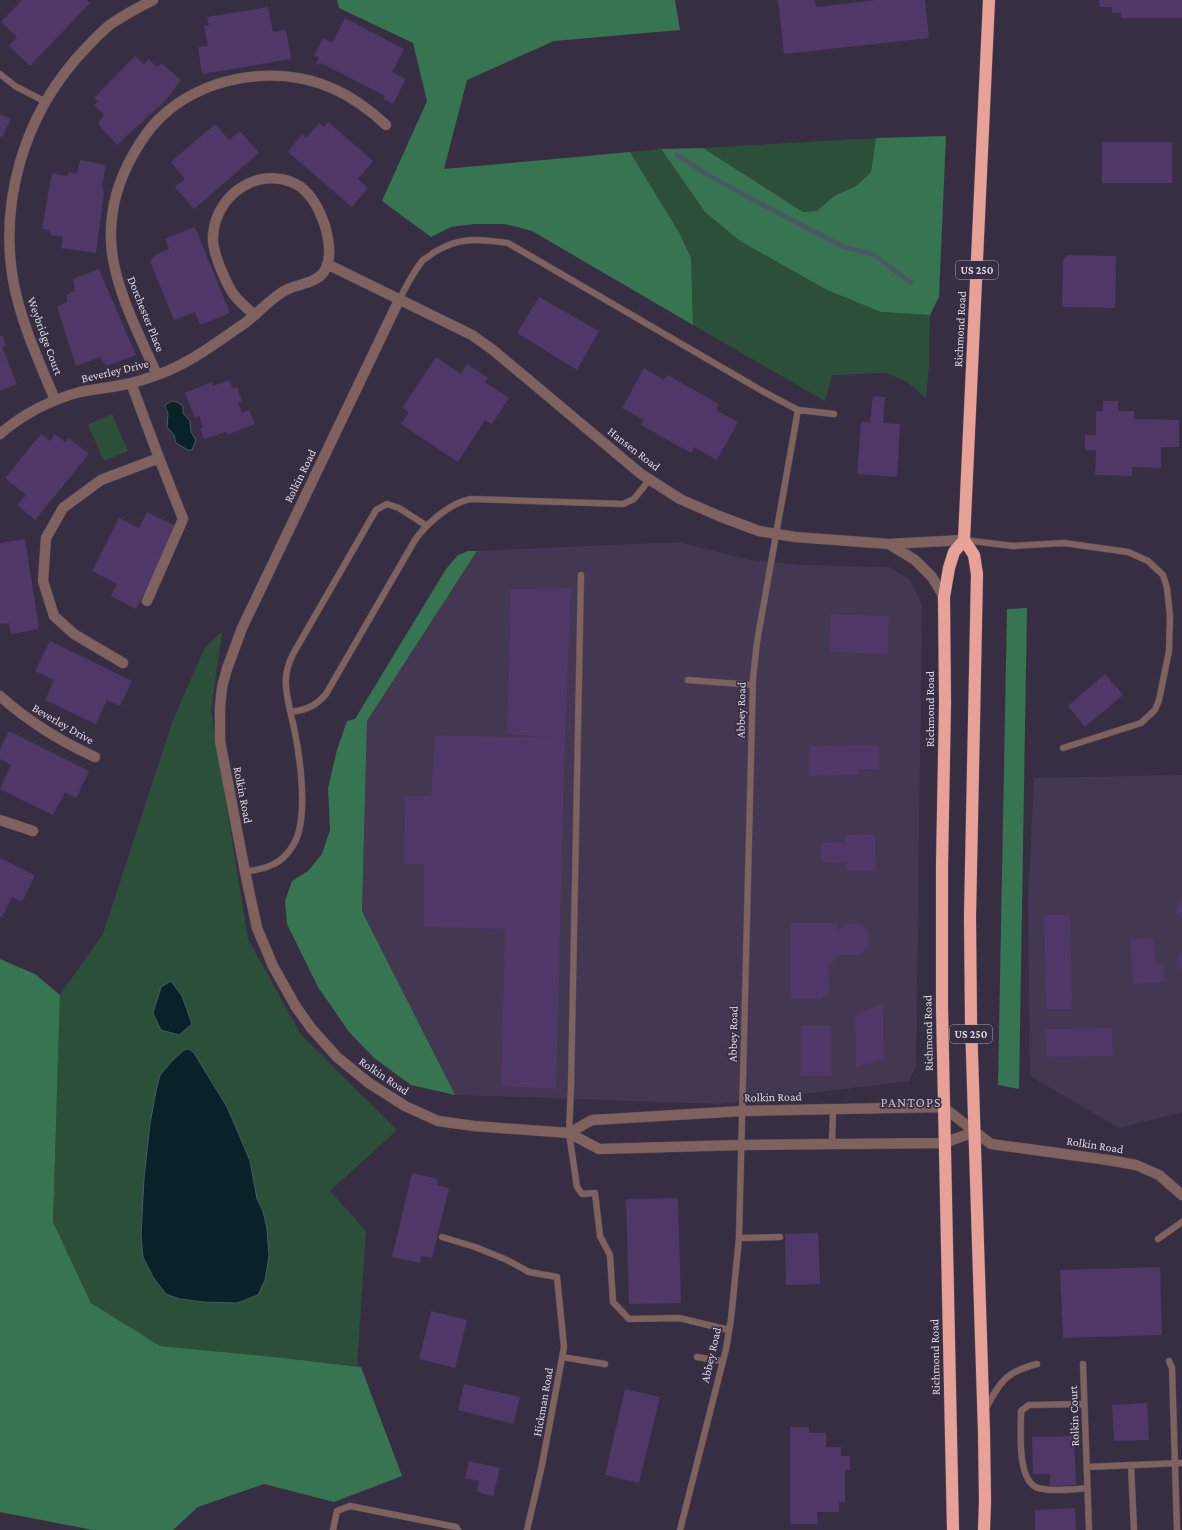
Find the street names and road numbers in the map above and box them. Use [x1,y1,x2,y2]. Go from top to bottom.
road number: US 250 [956,261,998,279]
street label: Dorchester Place [125,274,167,354]
street label: Richmond Road [951,290,969,367]
street label: Weybridge Court [24,295,66,378]
street label: Beverley Drive [80,356,150,386]
street label: Hansen Road [605,424,664,474]
street label: Rolkin Road [281,446,319,505]
street label: Richmond Road [923,670,937,747]
street label: Abbey Road [734,681,749,738]
street label: Beverley Drive [30,701,96,747]
street label: Rolkin Road [231,765,255,825]
street label: Richmond Road [920,994,936,1071]
street label: Abbey Road [726,1005,741,1062]
road number: US 250 [950,1025,992,1043]
street label: Rolkin Road [356,1054,412,1098]
street label: Rolkin Road [744,1089,803,1105]
street label: Rolkin Road [1066,1134,1125,1157]
street label: Richmond Road [927,1318,943,1395]
street label: Abbey Road [698,1325,724,1384]
street label: Hickman Road [530,1366,556,1438]
street label: Rolkin Court [1066,1384,1082,1447]

